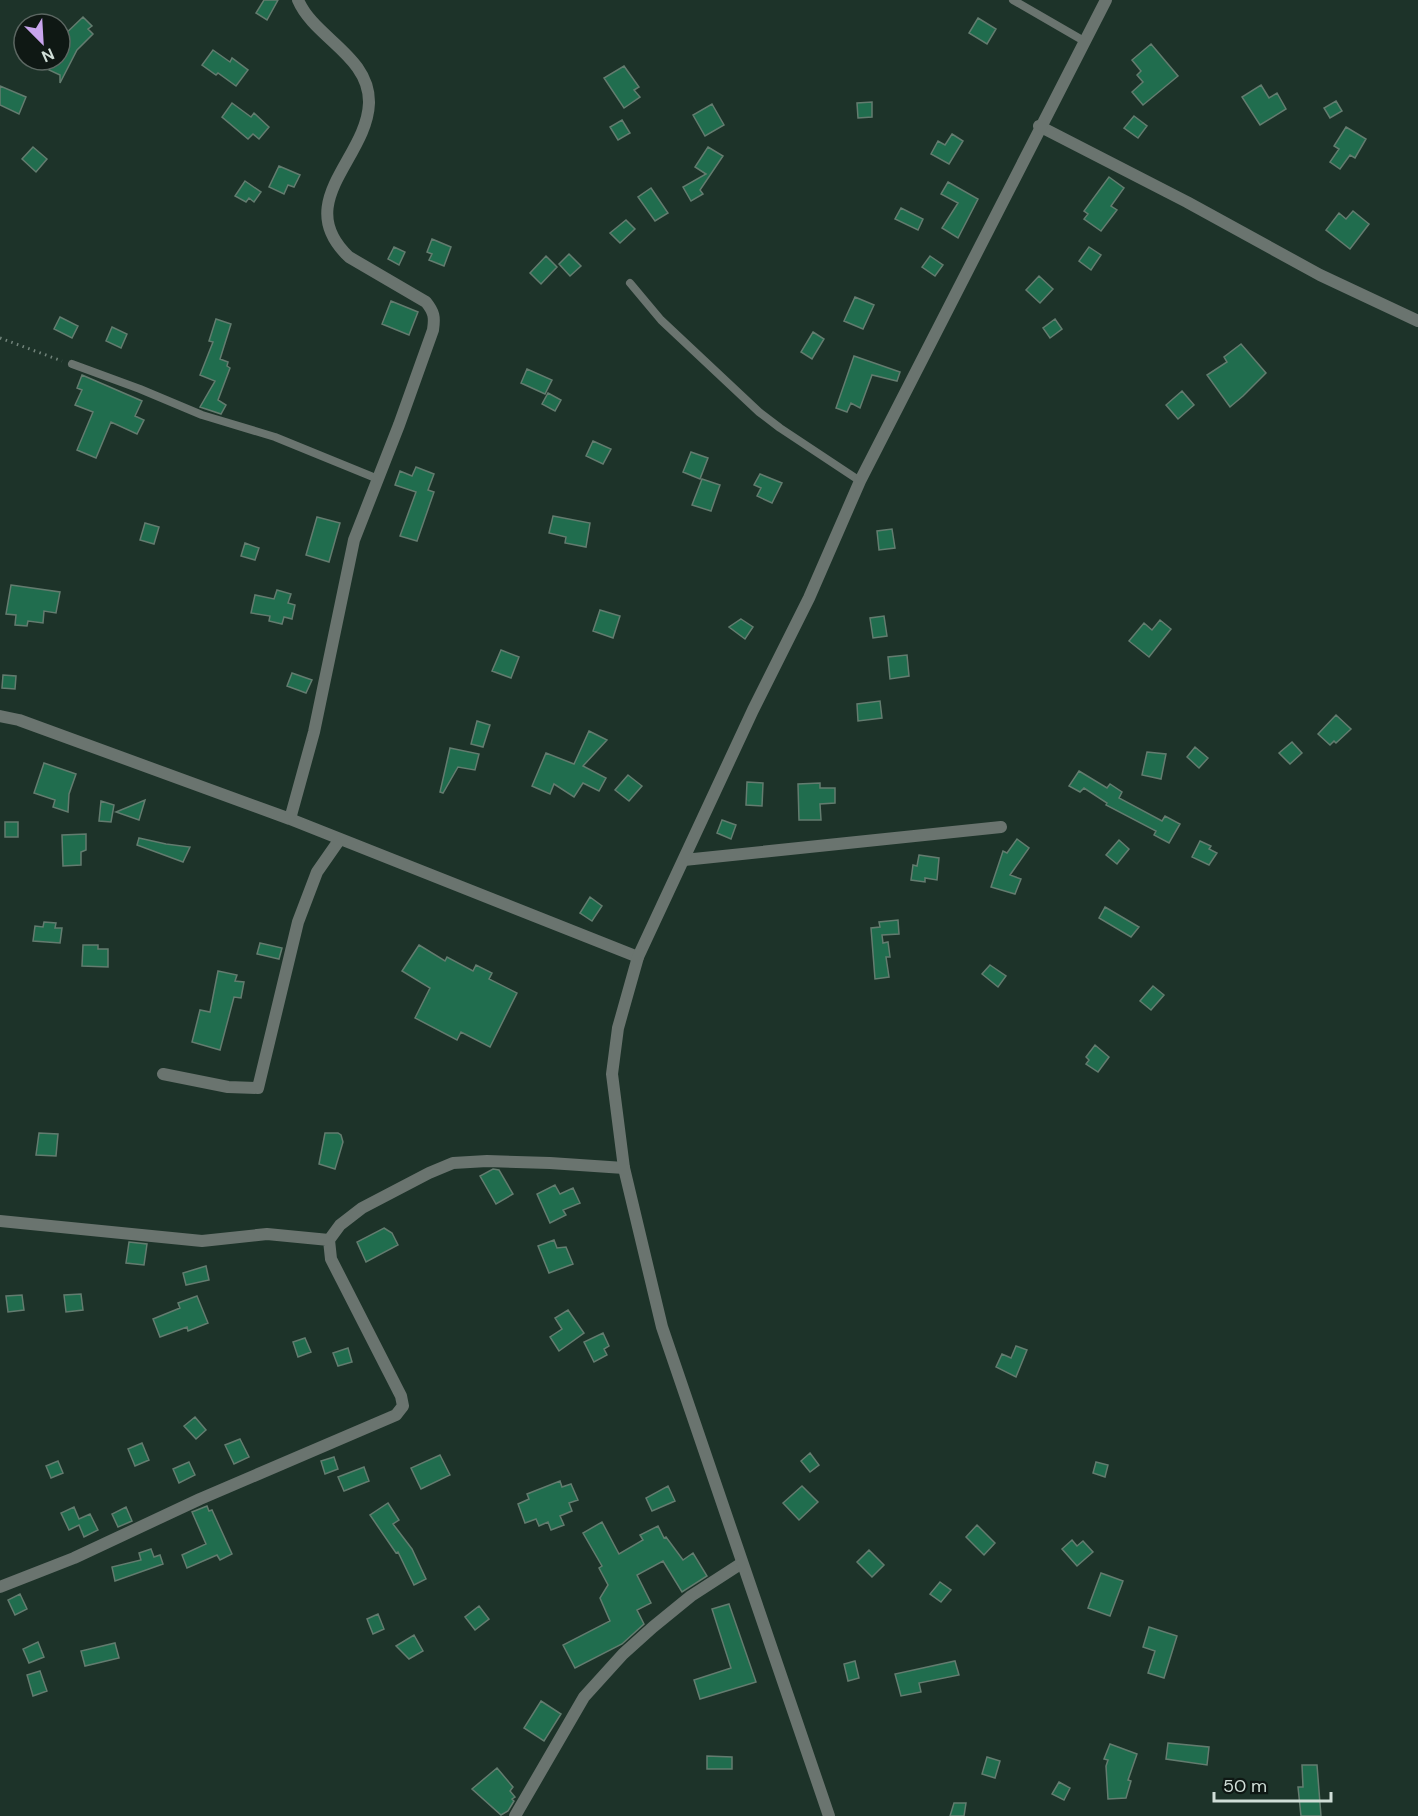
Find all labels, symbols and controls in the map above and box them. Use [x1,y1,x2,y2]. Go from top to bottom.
north arrow [12,12,72,72]
text: N [38,43,57,67]
scale bar [1214,1765,1331,1803]
text: 50 m [1223,1774,1267,1798]

